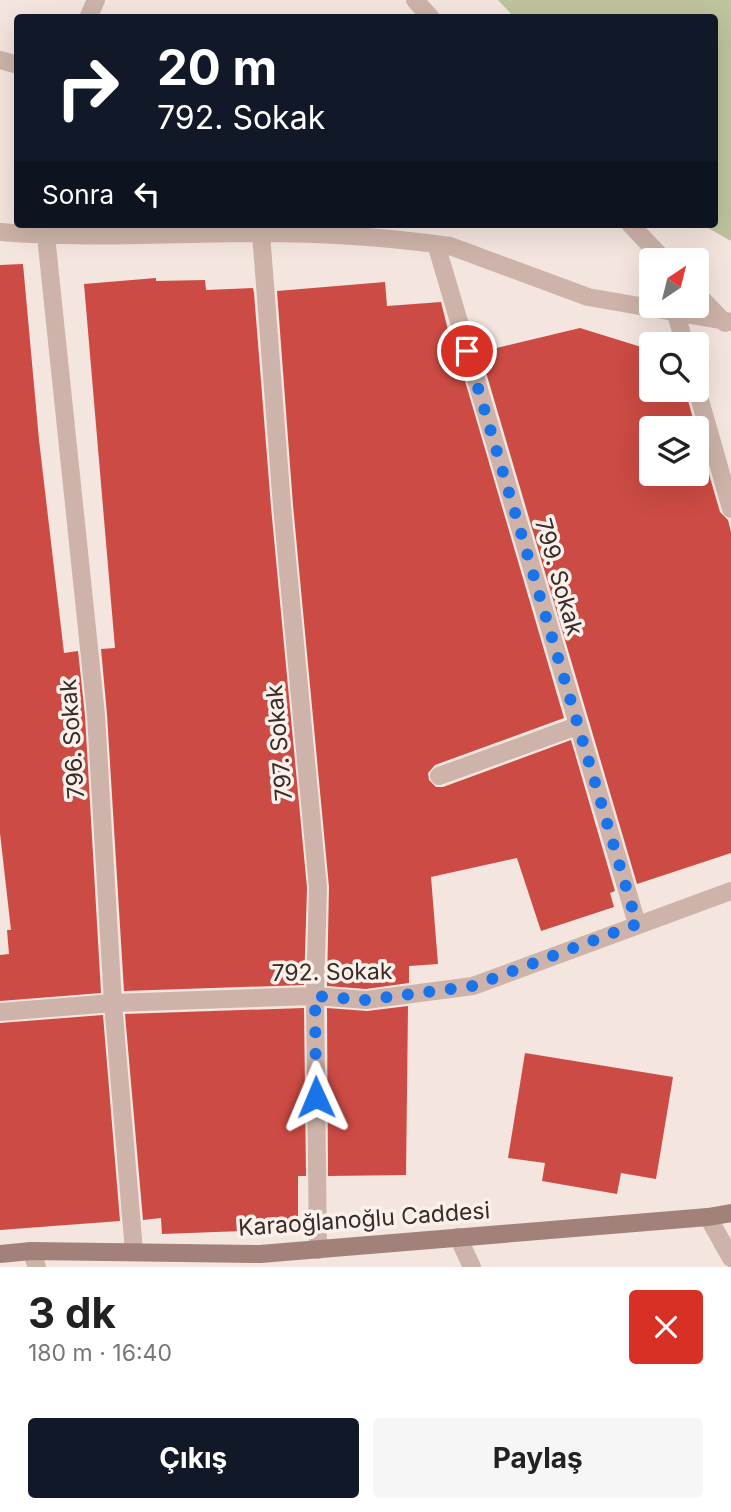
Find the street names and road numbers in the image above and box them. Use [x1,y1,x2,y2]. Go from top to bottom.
street label: 799. Sokak [529,515,589,639]
street label: 796. Sokak [54,678,90,800]
street label: 797. Sokak [260,683,298,802]
street label: 792. Sokak [271,957,393,987]
street label: Karaoğlanoğlu Caddesi [237,1196,491,1242]

